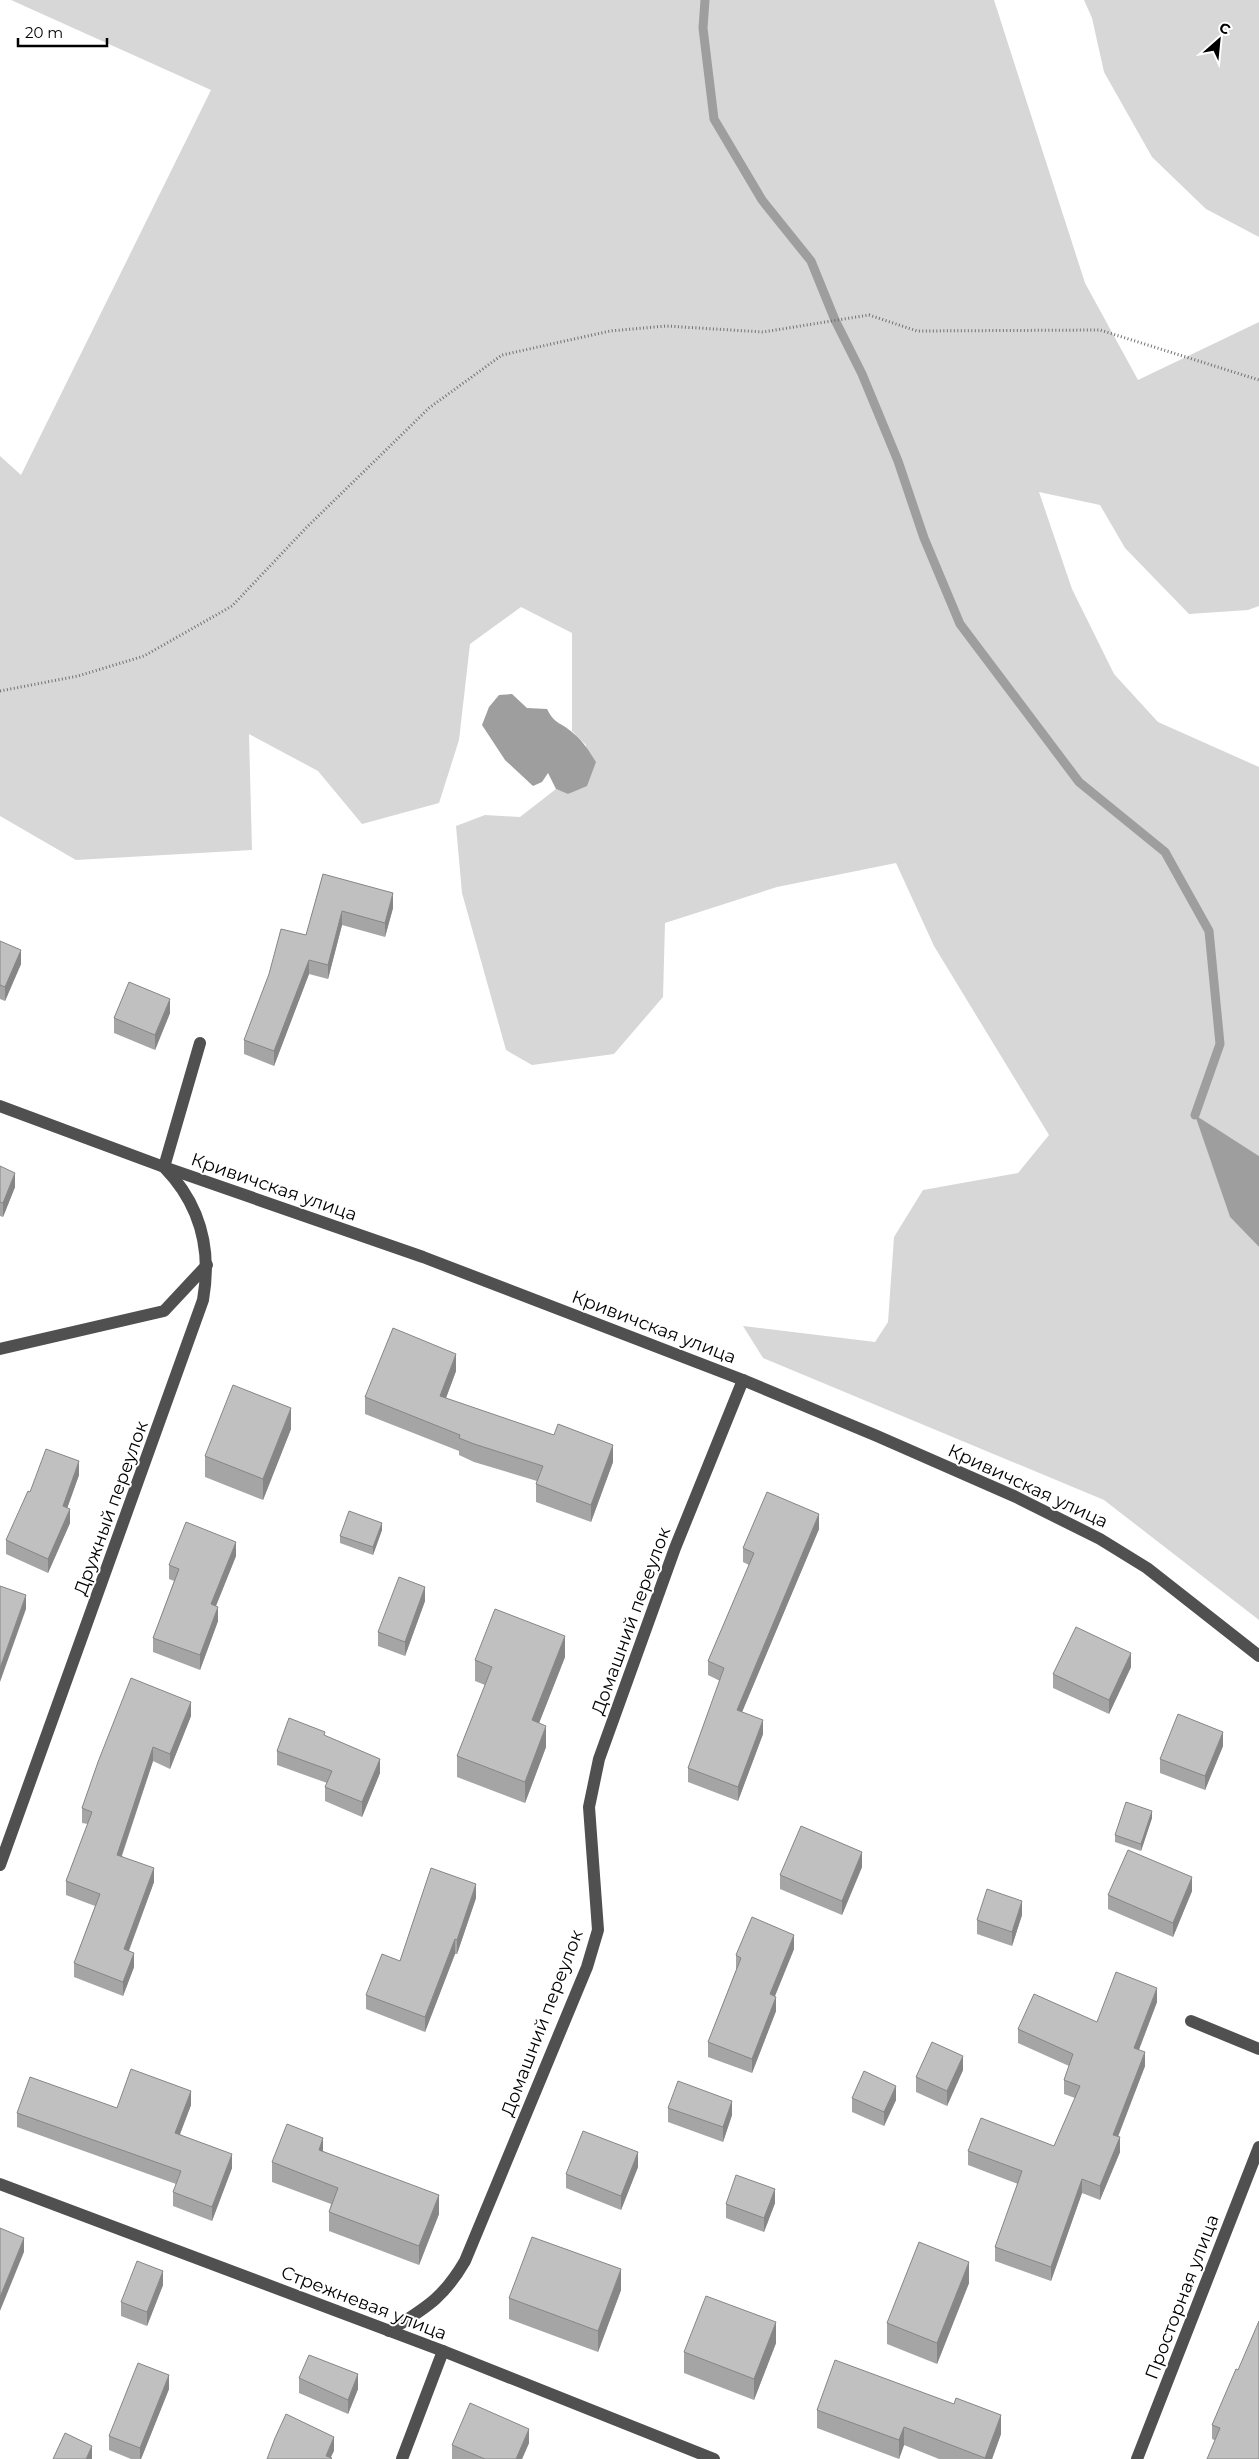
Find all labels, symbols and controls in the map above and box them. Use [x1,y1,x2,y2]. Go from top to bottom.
scale bar [18,15,106,47]
north arrow [1194,15,1244,65]
text: С [1216,18,1234,39]
text: 20 m [25,23,63,42]
street label: Кривичская улица [188,1148,360,1226]
street label: Кривичская улица [569,1286,739,1368]
street label: Дружный переулок [69,1417,153,1598]
street label: Кривичская улица [944,1439,1112,1533]
street label: Домашний переулок [587,1524,675,1718]
street label: Домашний переулок [496,1926,588,2119]
street label: Просторная улица [1140,2211,1224,2383]
street label: Стрежневая улица [278,2261,450,2345]

